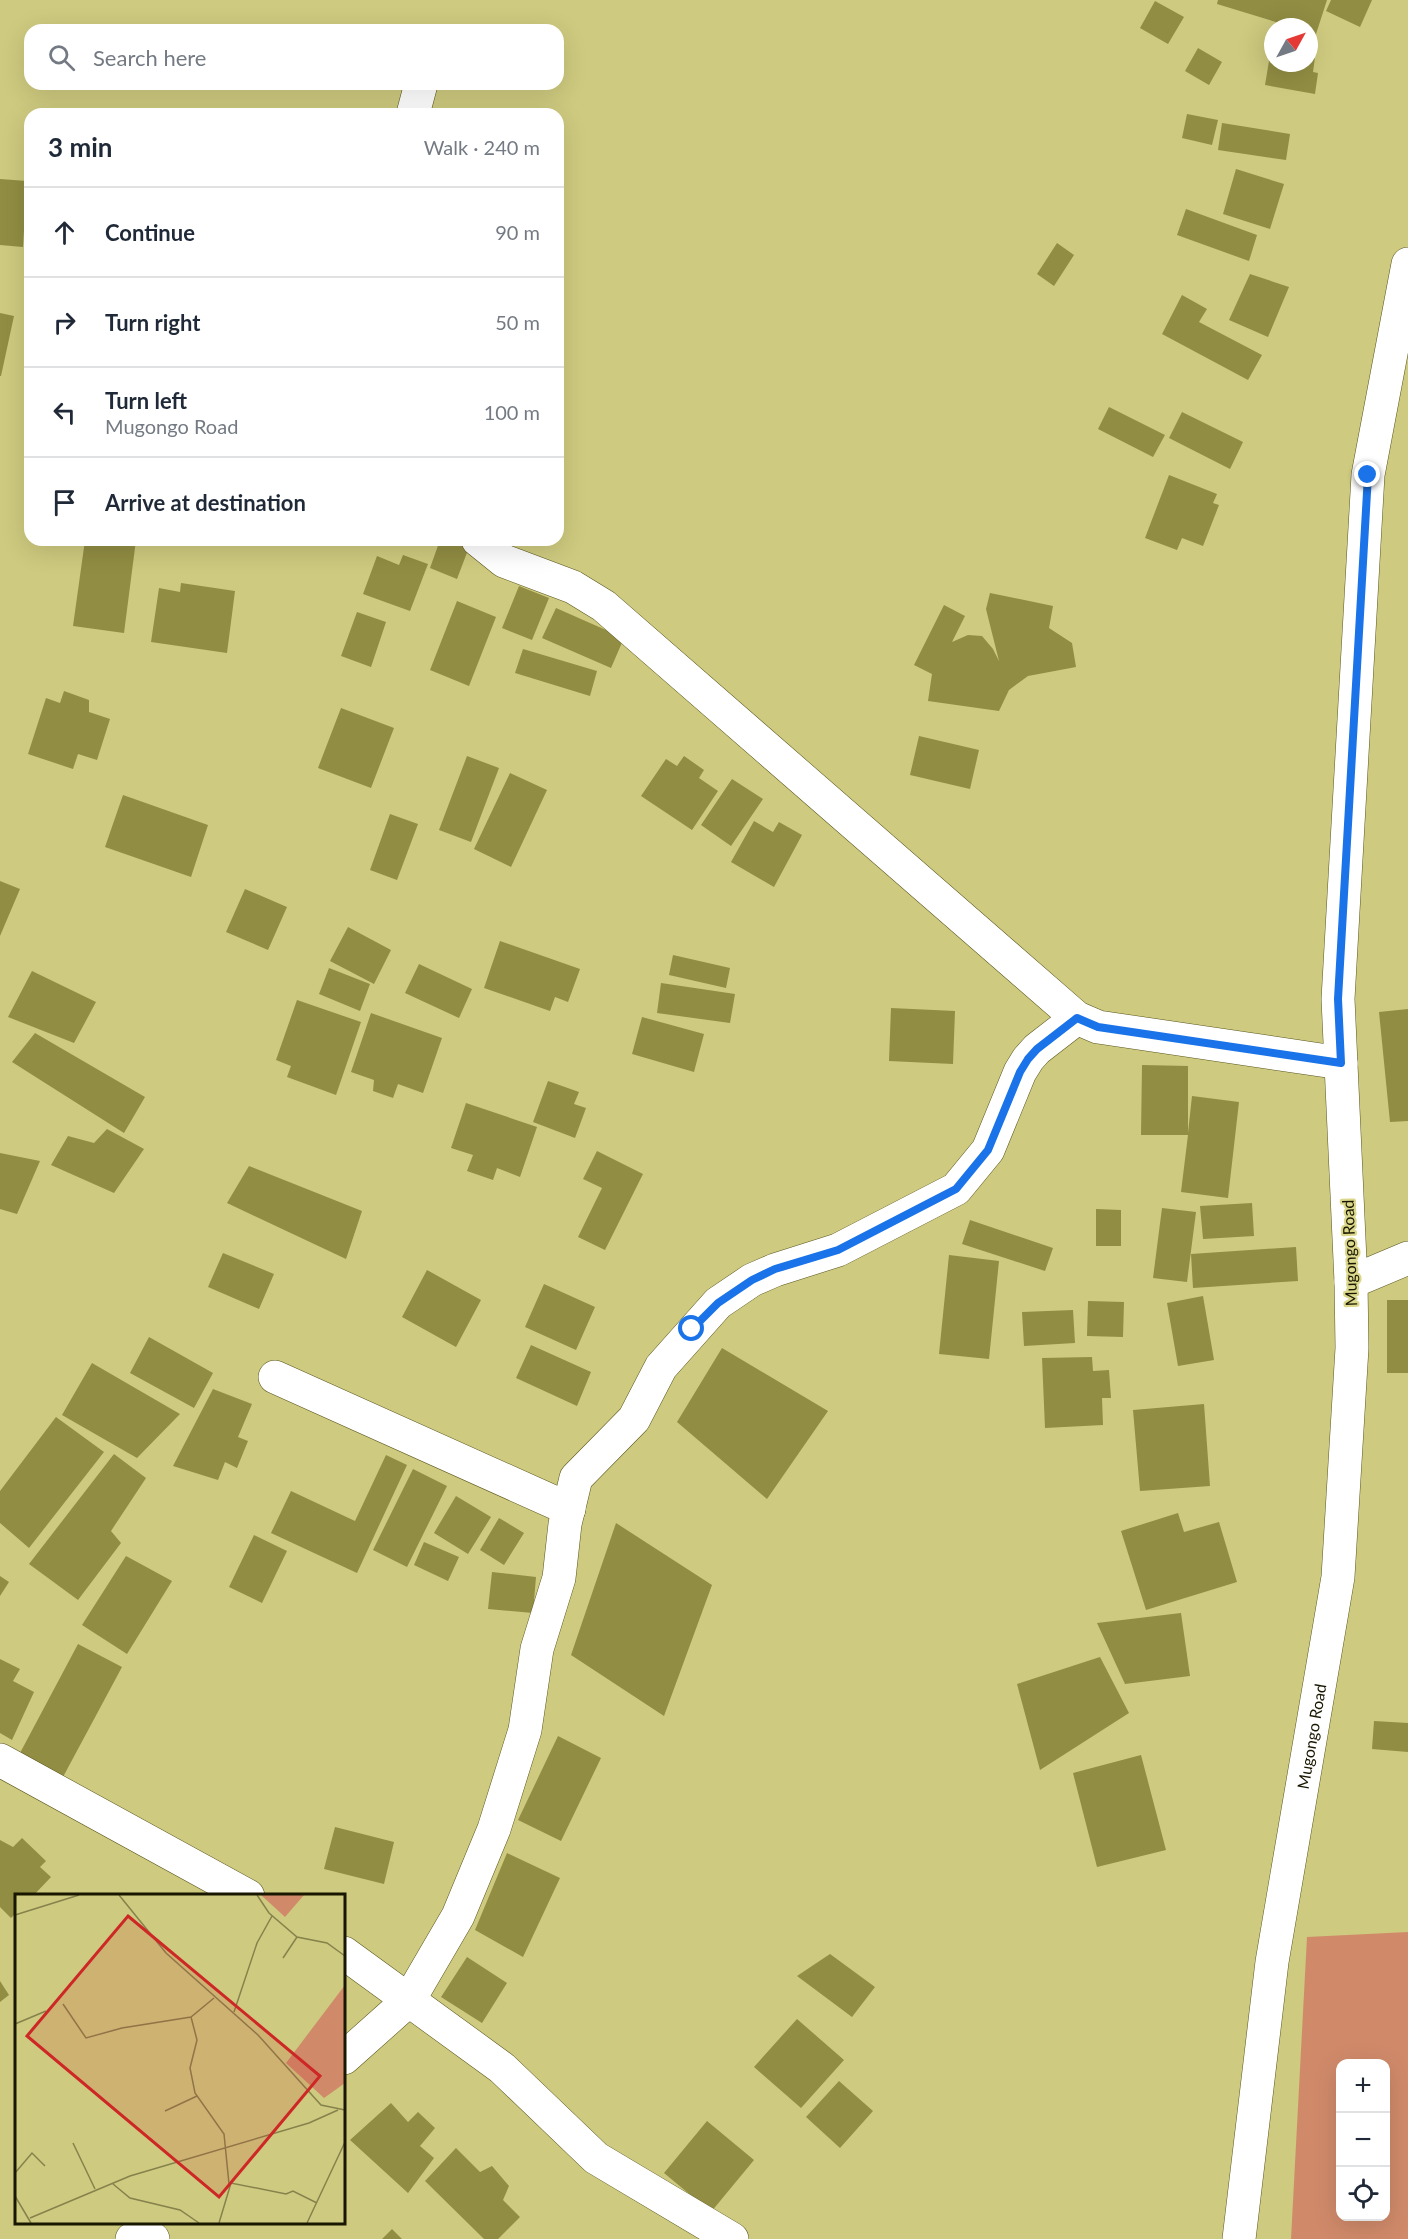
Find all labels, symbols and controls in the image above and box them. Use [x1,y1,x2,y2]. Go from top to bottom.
north arrow [1264,18,1318,72]
search box [24,24,564,90]
icon: search [45,41,78,74]
text: Search here [93,44,206,71]
text: 3 min [48,131,112,163]
text: Walk · 240 m [424,135,540,159]
icon: ahead [48,216,81,249]
text: Continue [105,219,195,246]
text: 90 m [495,220,540,244]
icon: right [48,306,81,339]
text: Turn right [105,309,200,336]
text: 50 m [495,310,540,334]
text: Turn left [105,387,187,414]
icon: left [48,396,81,429]
text: 100 m [484,400,540,424]
text: Mugongo Road [105,414,238,438]
route end [1354,461,1380,487]
icon: arrive [48,486,81,519]
text: Arrive at destination [105,489,306,516]
street label: Mugongo Road [1338,1199,1360,1307]
route start [678,1315,704,1341]
street label: Mugongo Road [1292,1682,1329,1790]
inset map [15,1894,345,2224]
map controls [1336,2059,1390,2221]
button: + [1336,2059,1390,2113]
button: − [1336,2113,1390,2167]
button: locate [1336,2167,1390,2221]

